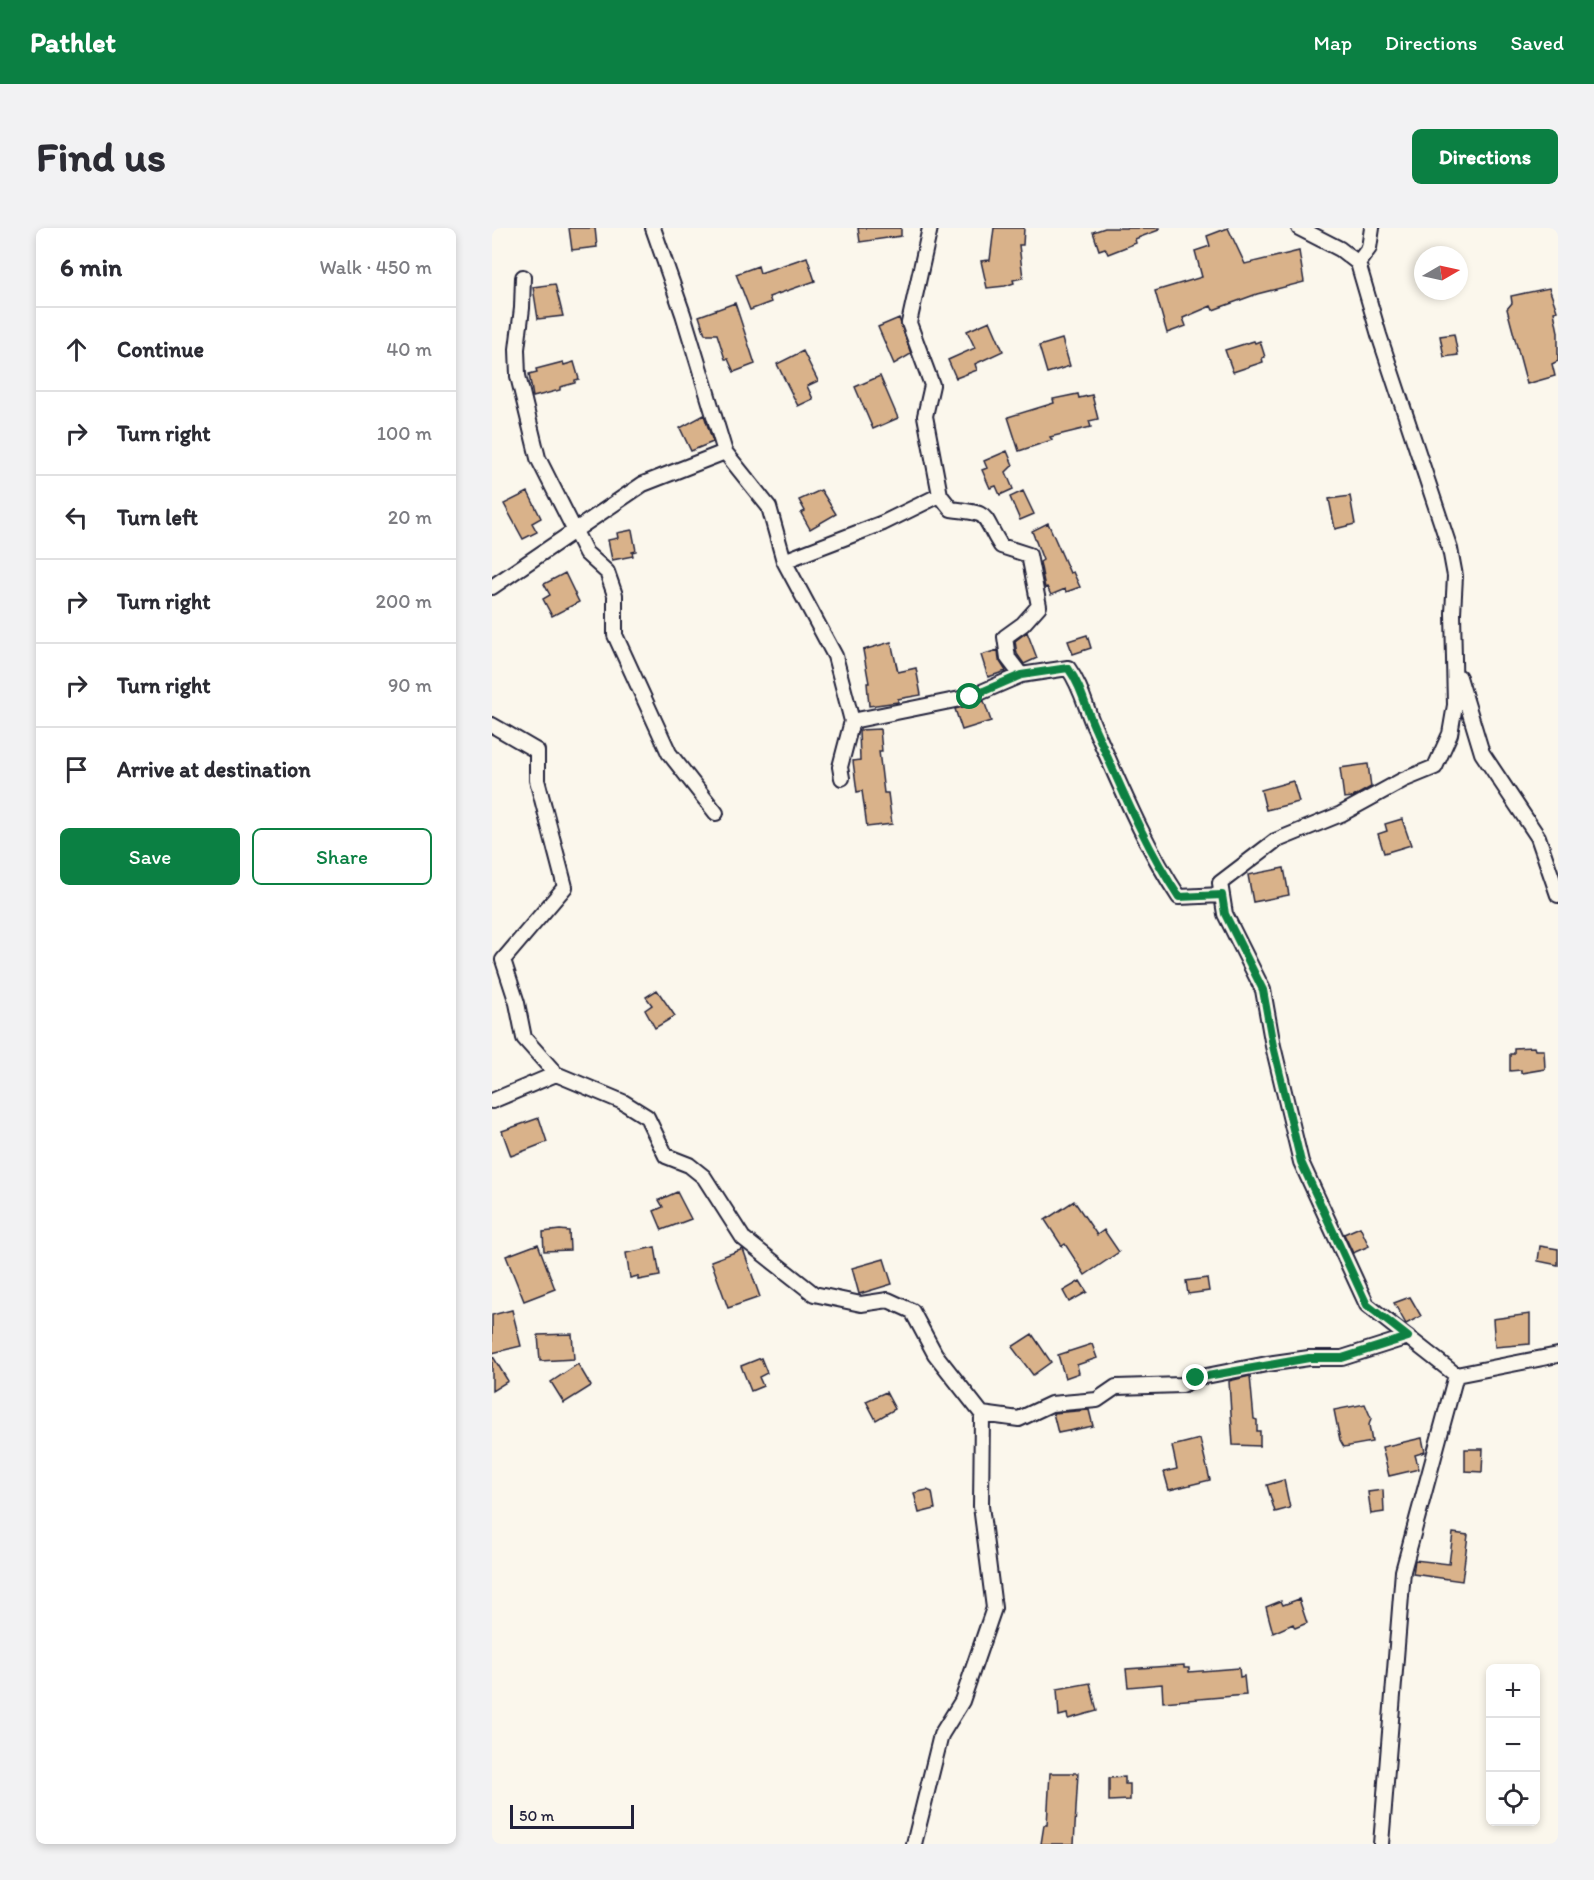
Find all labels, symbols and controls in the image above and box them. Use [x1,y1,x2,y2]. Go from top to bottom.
text: Pathlet [30,25,116,59]
text: Map [1314,30,1352,55]
text: Directions [1385,30,1477,55]
text: Saved [1510,30,1564,55]
button: Directions [1412,129,1558,184]
text: Find us [36,131,166,182]
north arrow [1414,246,1468,300]
text: 6 min [60,251,122,283]
text: Walk · 450 m [319,255,432,279]
icon: ahead [60,333,93,366]
text: Continue [117,336,204,363]
text: 40 m [386,337,432,361]
icon: right [60,417,93,450]
text: Turn right [117,420,211,447]
text: 100 m [377,421,432,445]
icon: left [60,501,93,534]
text: Turn left [117,504,198,531]
text: 20 m [388,505,432,529]
icon: right [60,585,93,618]
text: Turn right [117,588,211,615]
text: 200 m [376,589,432,613]
icon: right [60,669,93,702]
text: Turn right [117,672,211,699]
text: 90 m [388,673,432,697]
route start [956,683,982,709]
icon: arrive [60,753,93,786]
text: Arrive at destination [117,756,311,783]
button: Save [60,828,240,885]
button: Share [252,828,432,885]
route end [1182,1364,1208,1390]
map controls [1486,1664,1540,1826]
button: + [1486,1664,1540,1718]
button: − [1486,1718,1540,1772]
button: locate [1486,1772,1540,1826]
scale bar [510,1802,634,1830]
text: 50 m [519,1806,554,1825]

